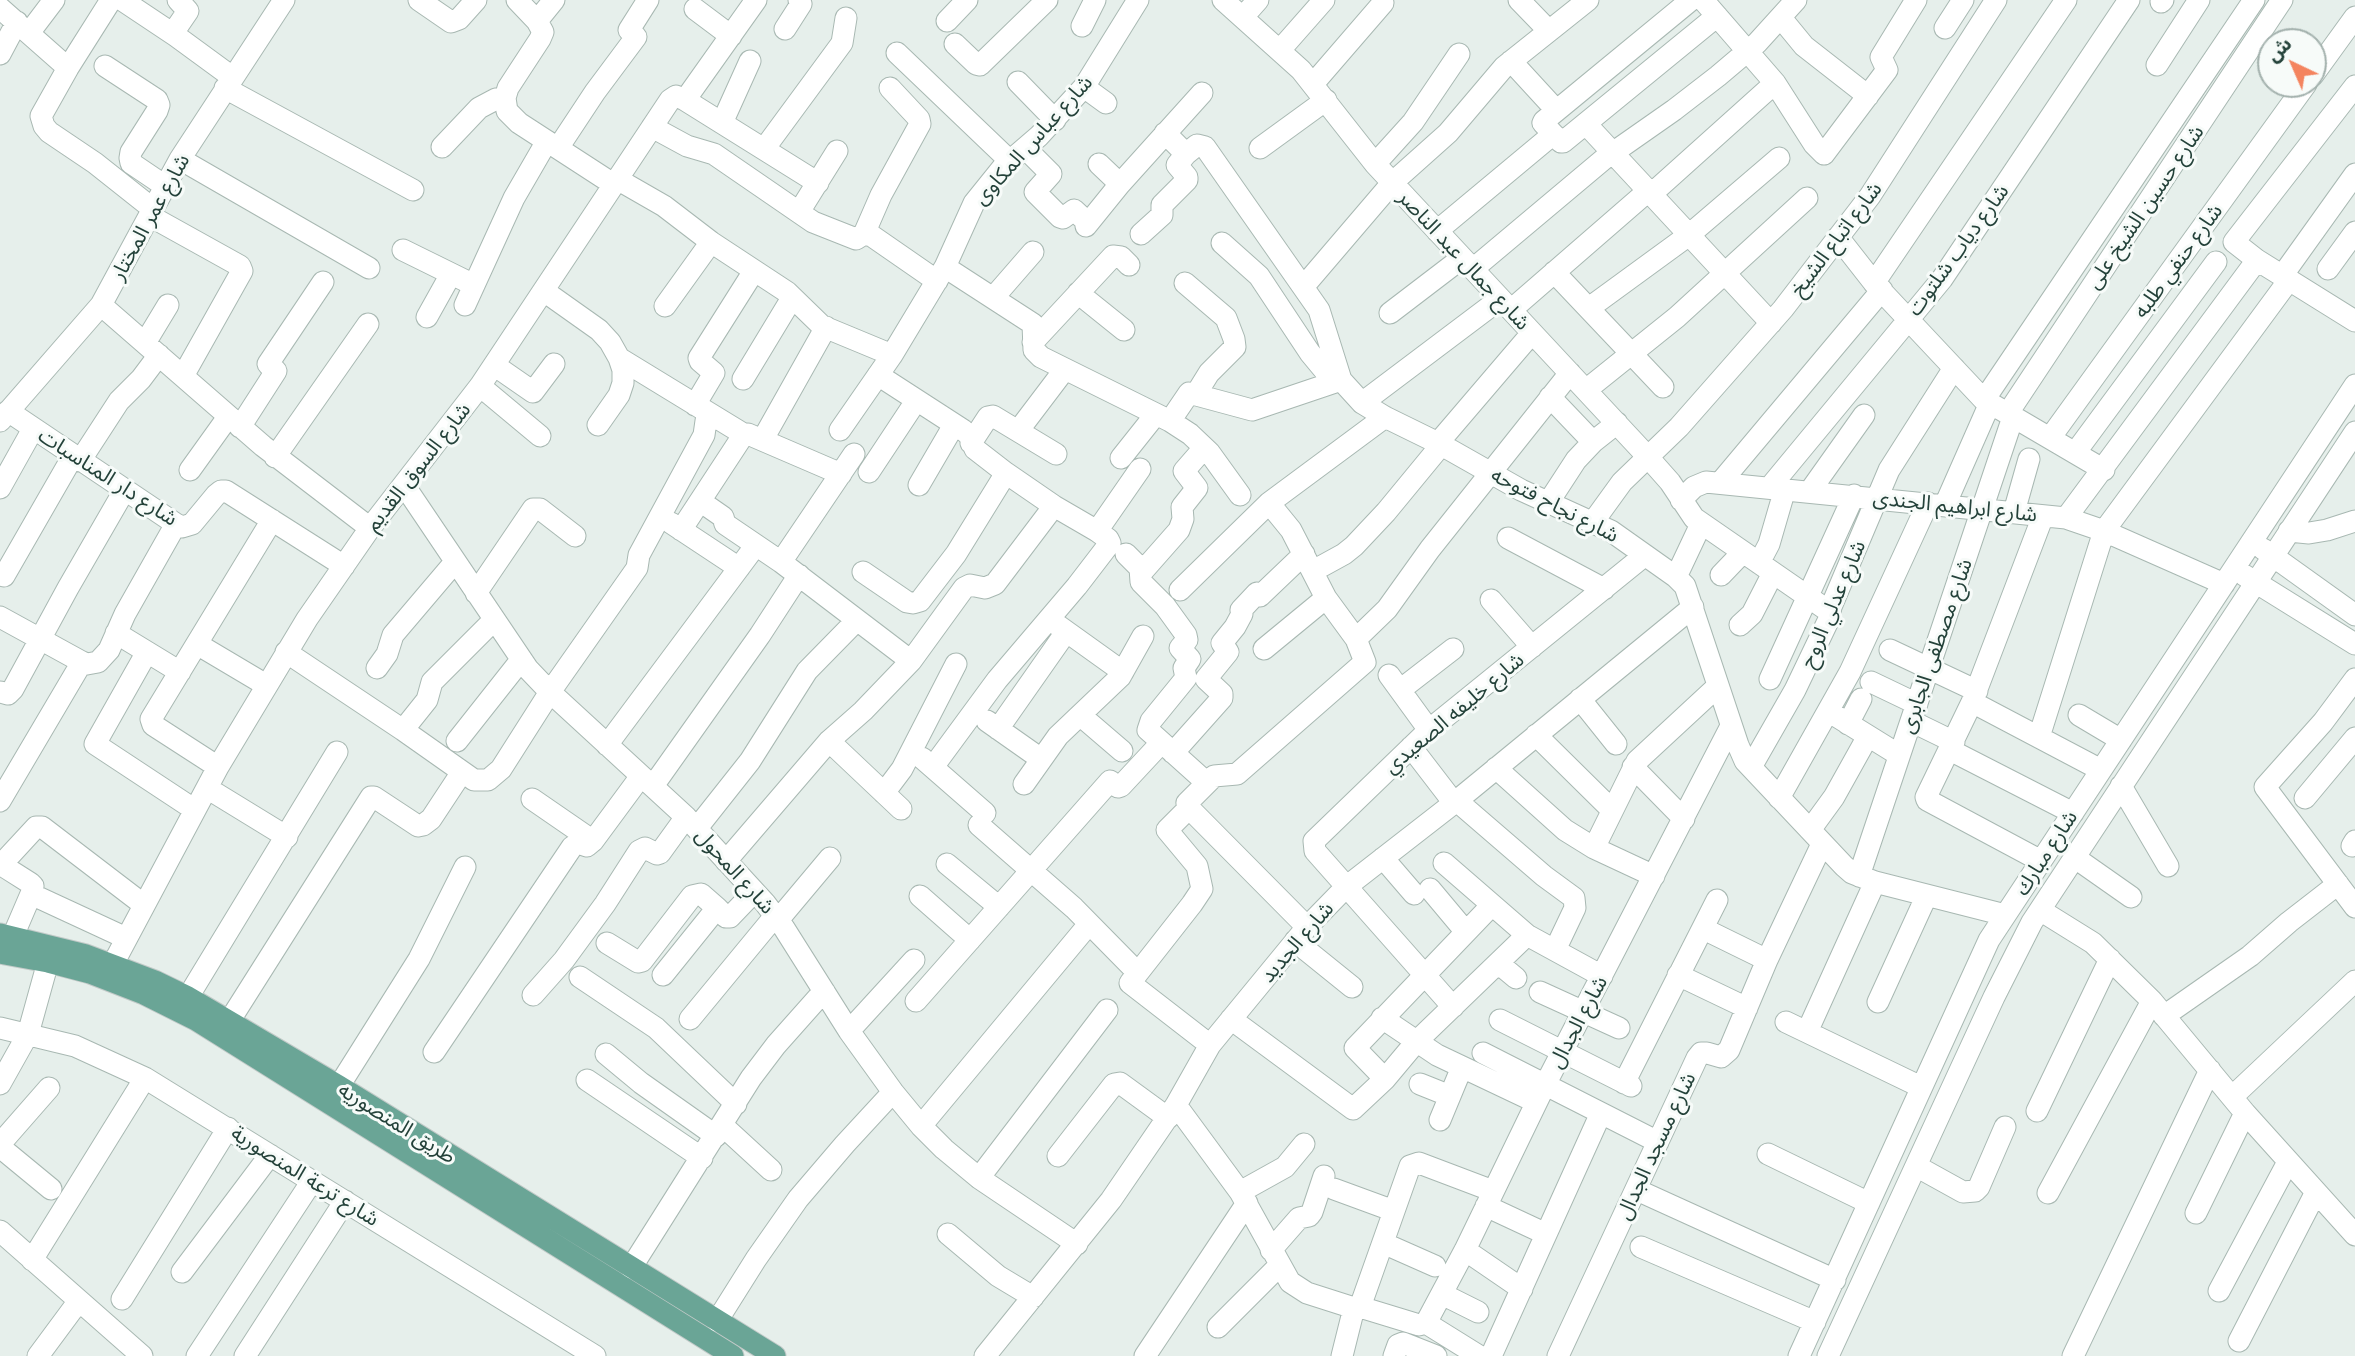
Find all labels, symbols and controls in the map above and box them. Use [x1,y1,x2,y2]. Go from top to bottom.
north arrow [2257,28,2327,98]
text: ش [2261,32,2296,66]
street label: شارع عباس المكاوى [968,70,1098,210]
street label: شارع حسين الشيخ على [2081,120,2209,294]
street label: شارع عمر المختار [105,150,195,284]
street label: شارع اتباع الشيخ [1785,177,1887,301]
street label: شارع دياب شلتوت [1902,179,2014,321]
street label: شارع جمال عبد الناصر [1393,185,1535,335]
street label: شارع حنفي طلبه [2128,199,2228,323]
street label: شارع السوق القديم [360,398,476,536]
street label: شارع دار المناسبات [34,423,182,531]
street label: شارع نجاح فتوحه [1487,462,1623,548]
street label: شارع ابراهيم الجندى [1872,485,2038,527]
street label: شارع عدلي الروح [1795,537,1871,671]
street label: شارع مصطفى الجابرى [1894,555,1978,737]
street label: شارع خليفه الصعيدي [1379,647,1529,779]
street label: شارع مبارك [2009,806,2083,900]
street label: شارع المحول [690,823,780,919]
street label: شارع الجديد [1255,896,1339,988]
street label: شارع الجدال [1543,972,1613,1072]
street label: شارع مسجد الجدال [1611,1068,1701,1224]
street label: طريق المنصوريه [334,1077,460,1169]
street label: شارع ترعة المنصورية [226,1120,384,1232]

